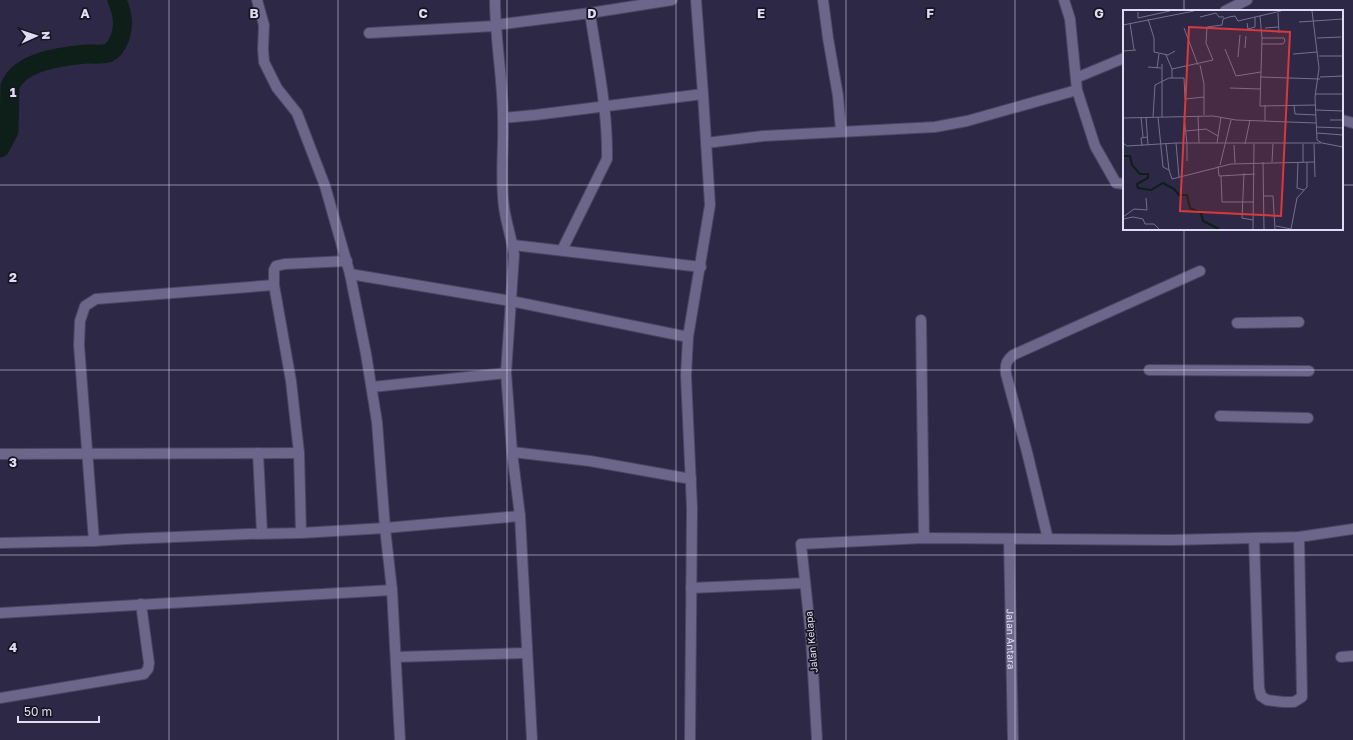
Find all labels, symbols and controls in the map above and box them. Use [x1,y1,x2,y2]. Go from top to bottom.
text: A [80,5,90,21]
text: B [249,5,259,21]
text: C [418,5,428,21]
text: D [587,5,597,21]
text: E [757,5,765,21]
text: F [926,5,934,21]
text: G [1094,5,1104,21]
inset map [1123,10,1343,230]
north arrow [16,16,56,56]
text: N [40,31,53,40]
text: 1 [10,84,17,100]
text: 2 [9,269,17,285]
text: 3 [9,454,17,470]
street label: Jalan Antara [1004,609,1018,669]
street label: Jalan Kelapa [802,611,820,673]
text: 4 [9,639,17,655]
scale bar [18,698,99,724]
text: 50 m [24,704,52,719]

